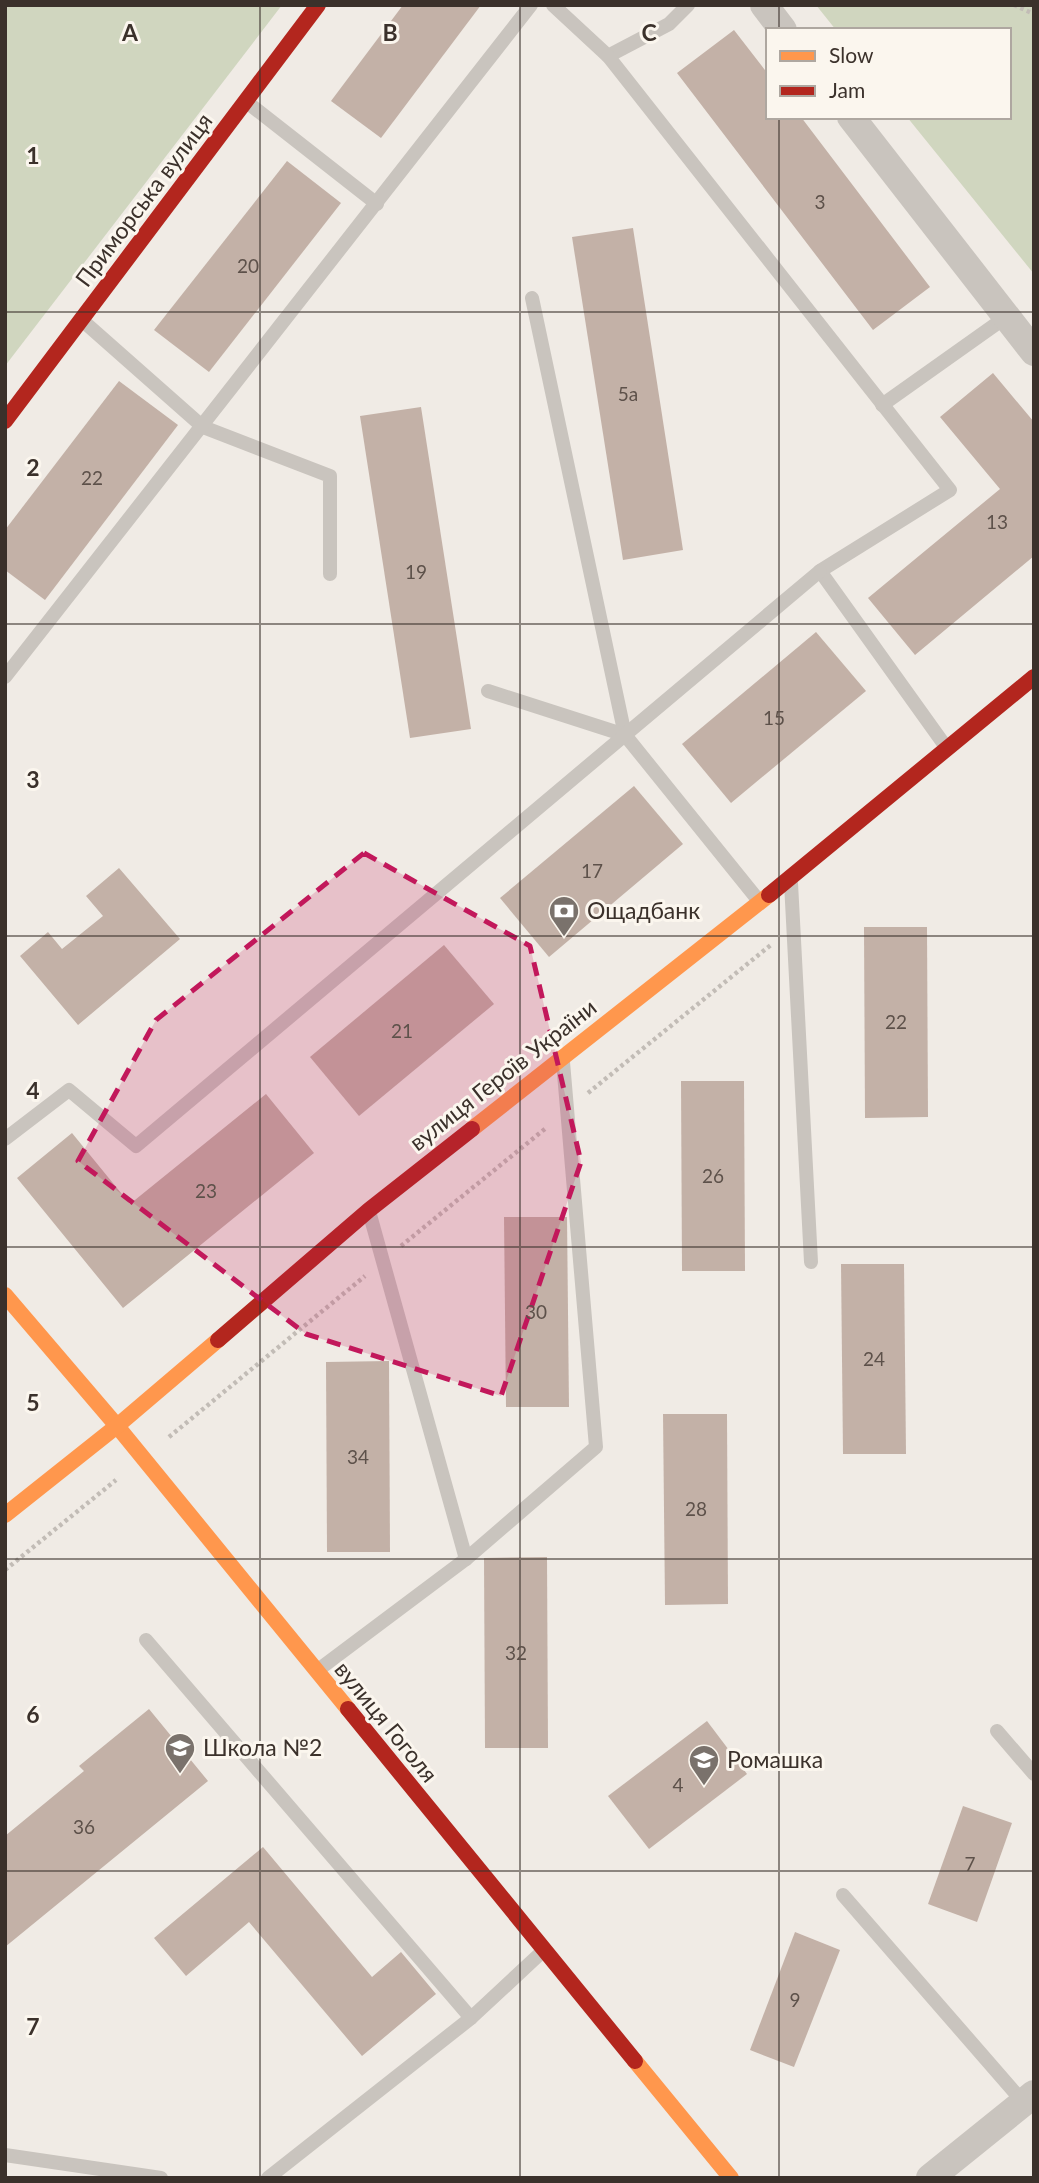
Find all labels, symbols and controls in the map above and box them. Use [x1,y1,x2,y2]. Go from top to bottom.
text: A [121,18,139,46]
text: B [382,18,398,46]
text: C [641,18,657,46]
legend [766,28,1011,119]
text: Slow [829,42,874,67]
text: Jam [829,77,865,102]
street label: Приморська вулиця [69,107,218,292]
text: 1 [26,141,40,169]
house number: 3 [814,190,826,213]
house number: 20 [237,254,259,277]
house number: 5а [618,382,638,405]
text: 2 [26,453,40,481]
house number: 22 [81,466,103,489]
house number: 13 [986,510,1008,533]
house number: 19 [405,560,427,583]
house number: 15 [763,706,785,729]
text: 3 [26,765,40,793]
house number: 17 [581,859,603,882]
bank icon: Ощадбанк [547,894,581,938]
place label: Ощадбанк [587,896,700,924]
street label: вулиця Героїв України [403,992,602,1156]
house number: 22 [885,1010,907,1033]
house number: 21 [391,1019,413,1042]
text: 4 [26,1076,40,1104]
house number: 26 [702,1164,724,1187]
house number: 23 [195,1179,217,1202]
house number: 30 [525,1300,547,1323]
house number: 24 [863,1347,885,1370]
text: 5 [26,1388,40,1416]
house number: 34 [347,1445,369,1468]
house number: 28 [685,1497,707,1520]
house number: 32 [505,1641,527,1664]
street label: вулиця Гоголя [329,1655,444,1788]
text: 6 [26,1700,40,1728]
school or university icon: Школа №2 [163,1731,197,1775]
place label: Школа №2 [203,1733,322,1761]
school or university icon: Ромашка [687,1743,721,1787]
place label: Ромашка [727,1745,823,1773]
house number: 4 [672,1773,684,1796]
house number: 36 [73,1815,95,1838]
house number: 7 [964,1852,976,1875]
house number: 9 [789,1988,801,2011]
text: 7 [26,2012,40,2040]

